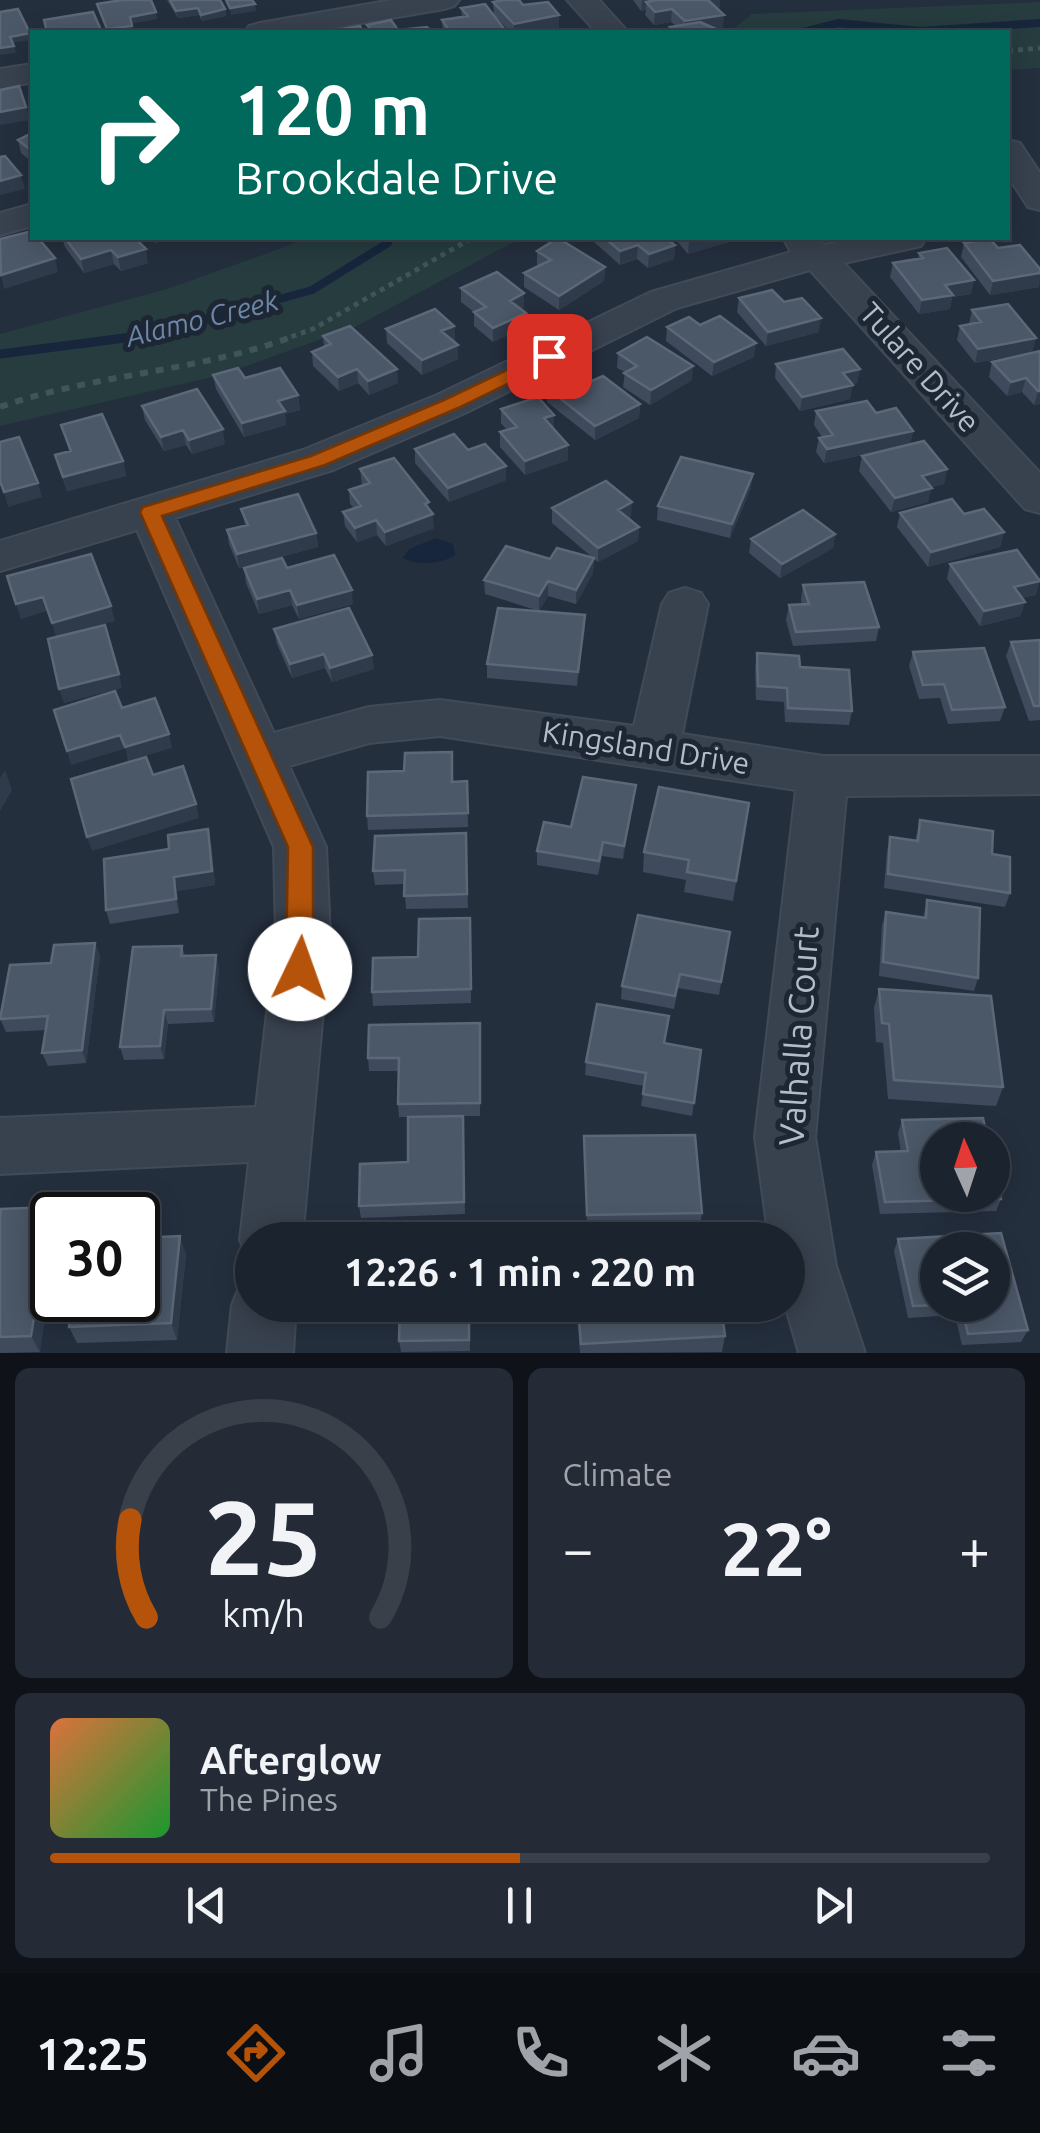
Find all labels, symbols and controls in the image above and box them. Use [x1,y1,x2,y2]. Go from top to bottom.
icon: right [70,70,200,200]
text: 120 m [235,70,430,148]
text: Brookdale Drive [235,152,558,203]
water label: Alamo Creek [121,284,282,352]
street label: Tulare Drive [853,295,987,439]
pin [507,314,592,399]
icon: arrive [522,329,577,384]
street label: Kingsland Drive [540,714,752,780]
position arrow [248,917,352,1021]
street label: Valhalla Court [770,925,826,1147]
north arrow [920,1122,1010,1212]
map controls [920,1122,1010,1322]
speed limit sign: 30 [30,1192,160,1322]
button: layers [920,1232,1010,1322]
text: 12:26 · 1 min · 220 m [344,1251,696,1293]
text: Climate [563,1456,673,1492]
text: 25 [205,1478,322,1595]
text: 22° [721,1506,832,1590]
text: − [563,1518,594,1579]
text: + [959,1518,990,1579]
text: km/h [222,1594,305,1634]
text: Afterglow [200,1739,382,1781]
text: The Pines [200,1781,338,1817]
icon: previous [179,1878,234,1933]
icon: pause [492,1878,547,1933]
icon: next [806,1878,861,1933]
icon: directions [221,2018,291,2088]
icon: music [364,2018,434,2088]
icon: phone [506,2018,576,2088]
icon: climate [649,2018,719,2088]
icon: car [791,2018,861,2088]
icon: filters [934,2018,1004,2088]
text: 12:25 [36,2028,149,2079]

